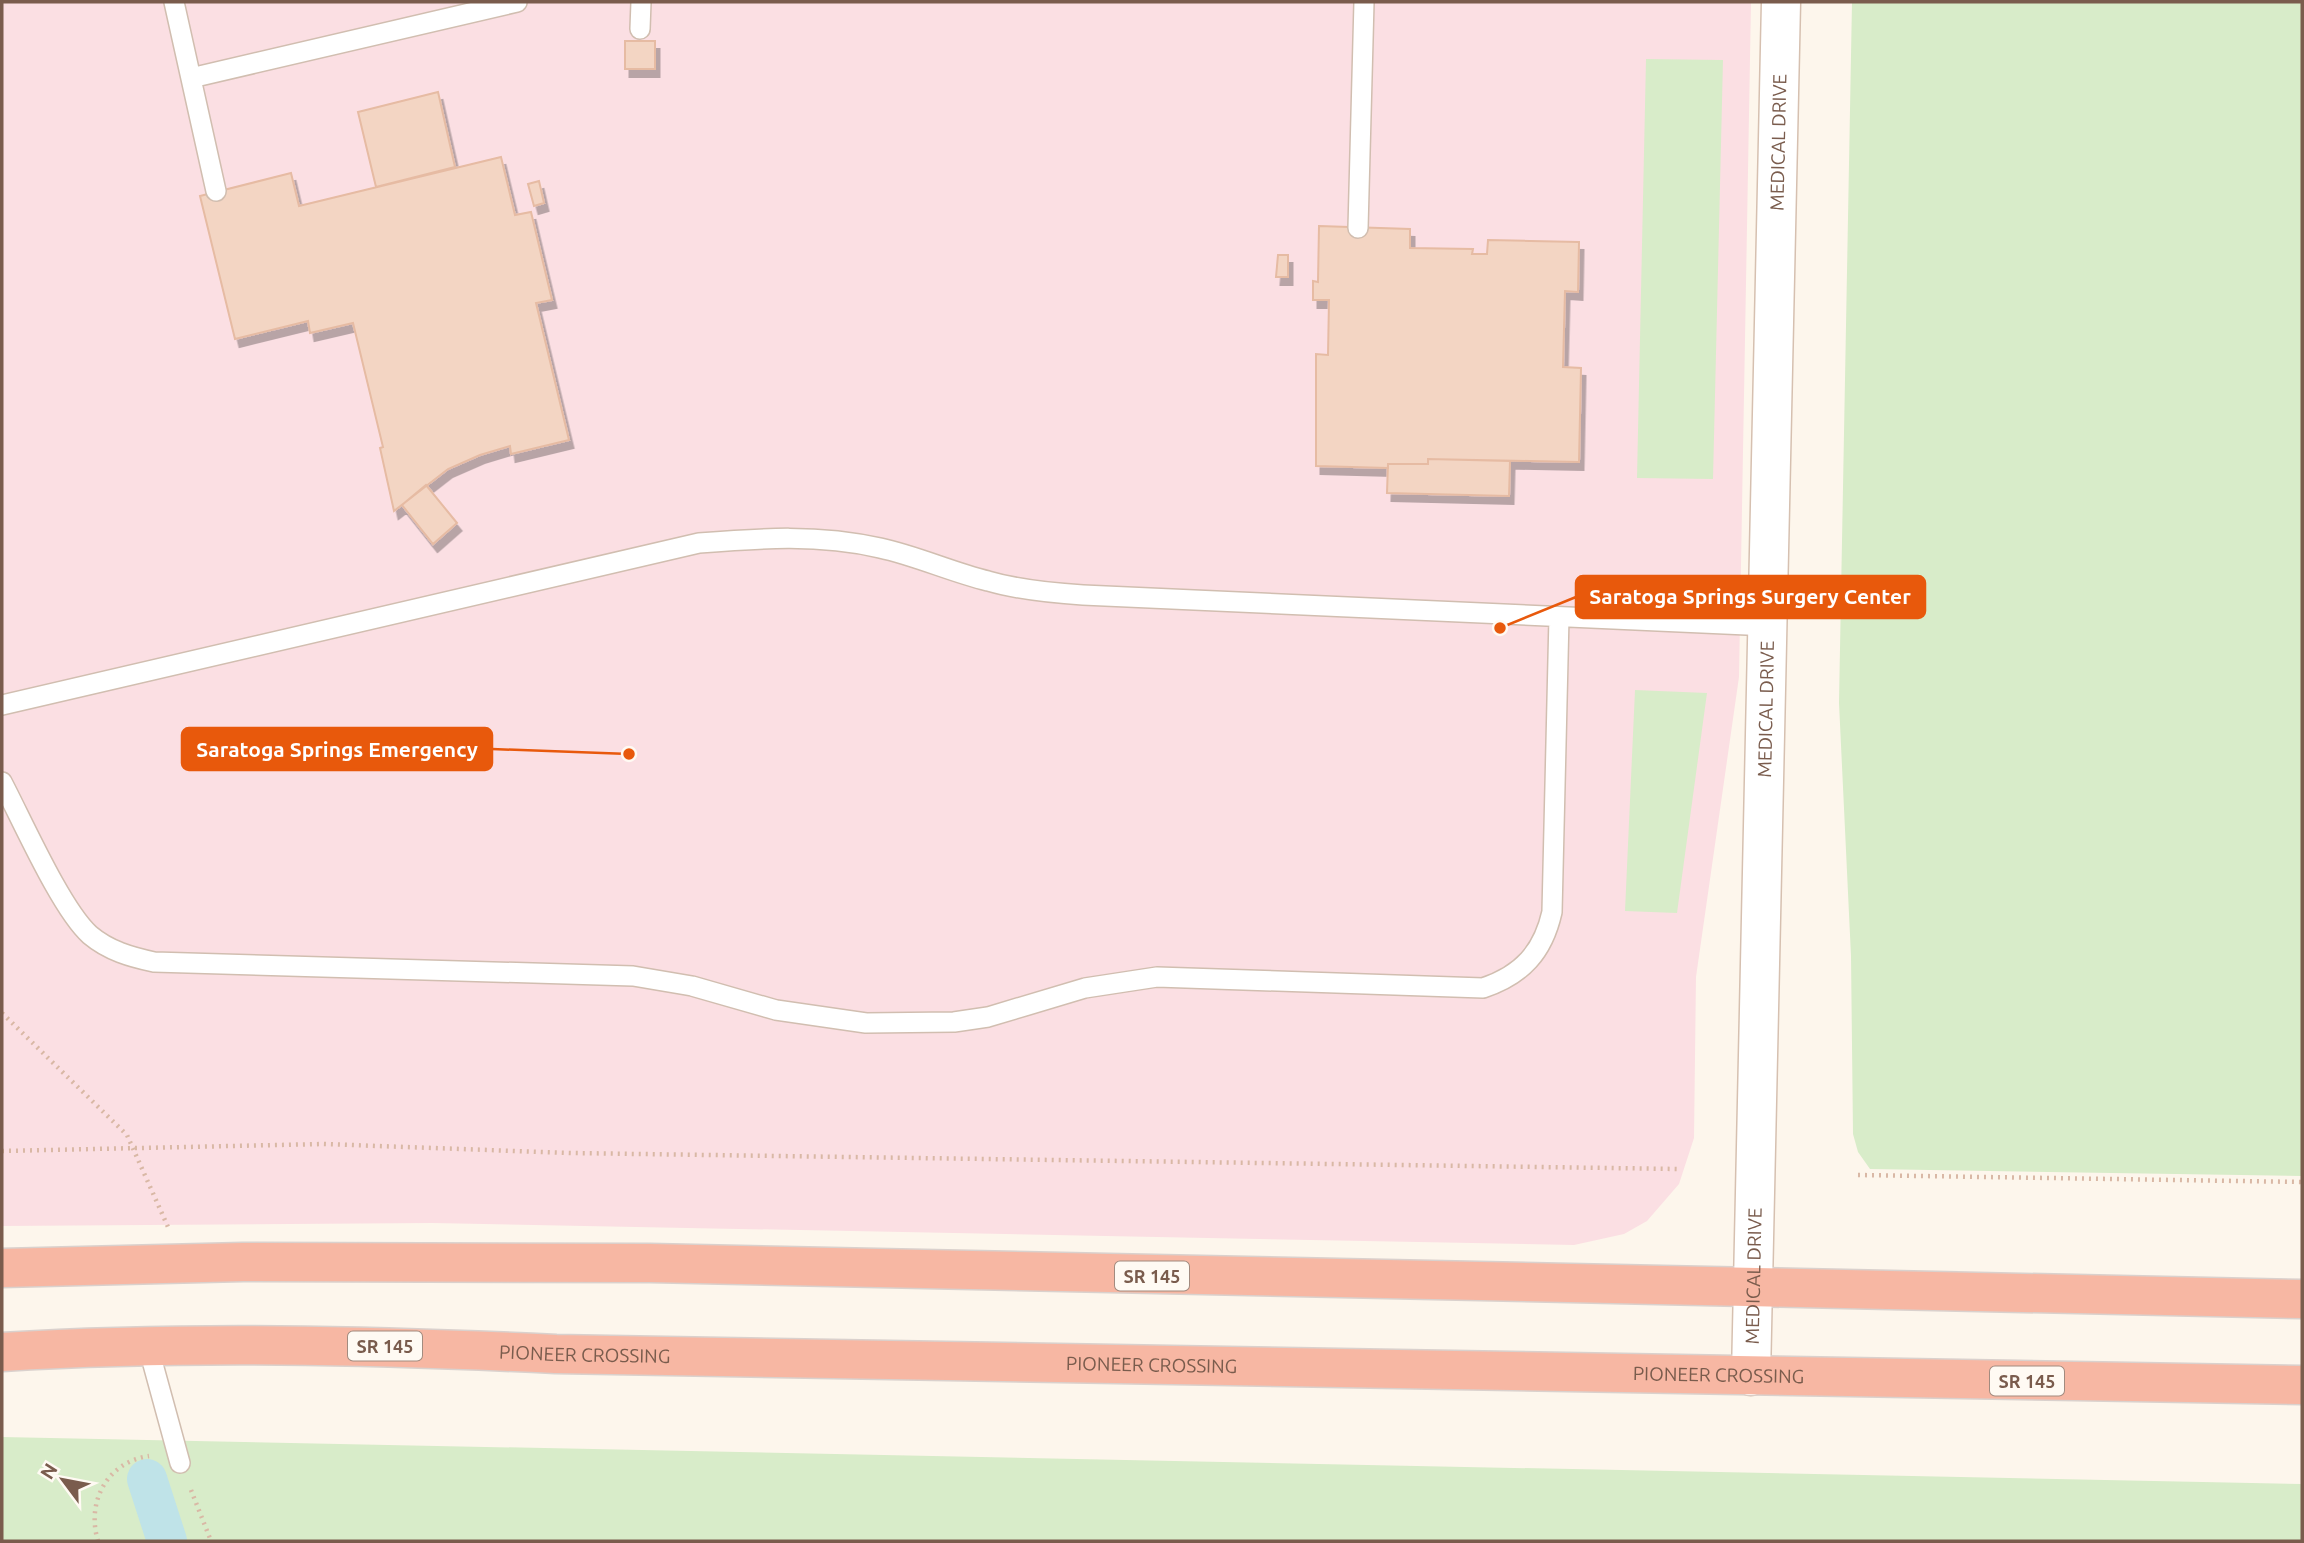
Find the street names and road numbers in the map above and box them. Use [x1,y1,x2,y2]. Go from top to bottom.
street label: MEDICAL DRIVE [1765,74,1790,211]
street label: MEDICAL DRIVE [1753,640,1778,778]
street label: MEDICAL DRIVE [1741,1207,1766,1345]
road number: SR 145 [1115,1261,1189,1290]
road number: SR 145 [348,1331,422,1360]
street label: PIONEER CROSSING [499,1340,671,1367]
street label: PIONEER CROSSING [1066,1352,1238,1377]
street label: PIONEER CROSSING [1633,1362,1804,1387]
road number: SR 145 [1990,1366,2064,1396]

